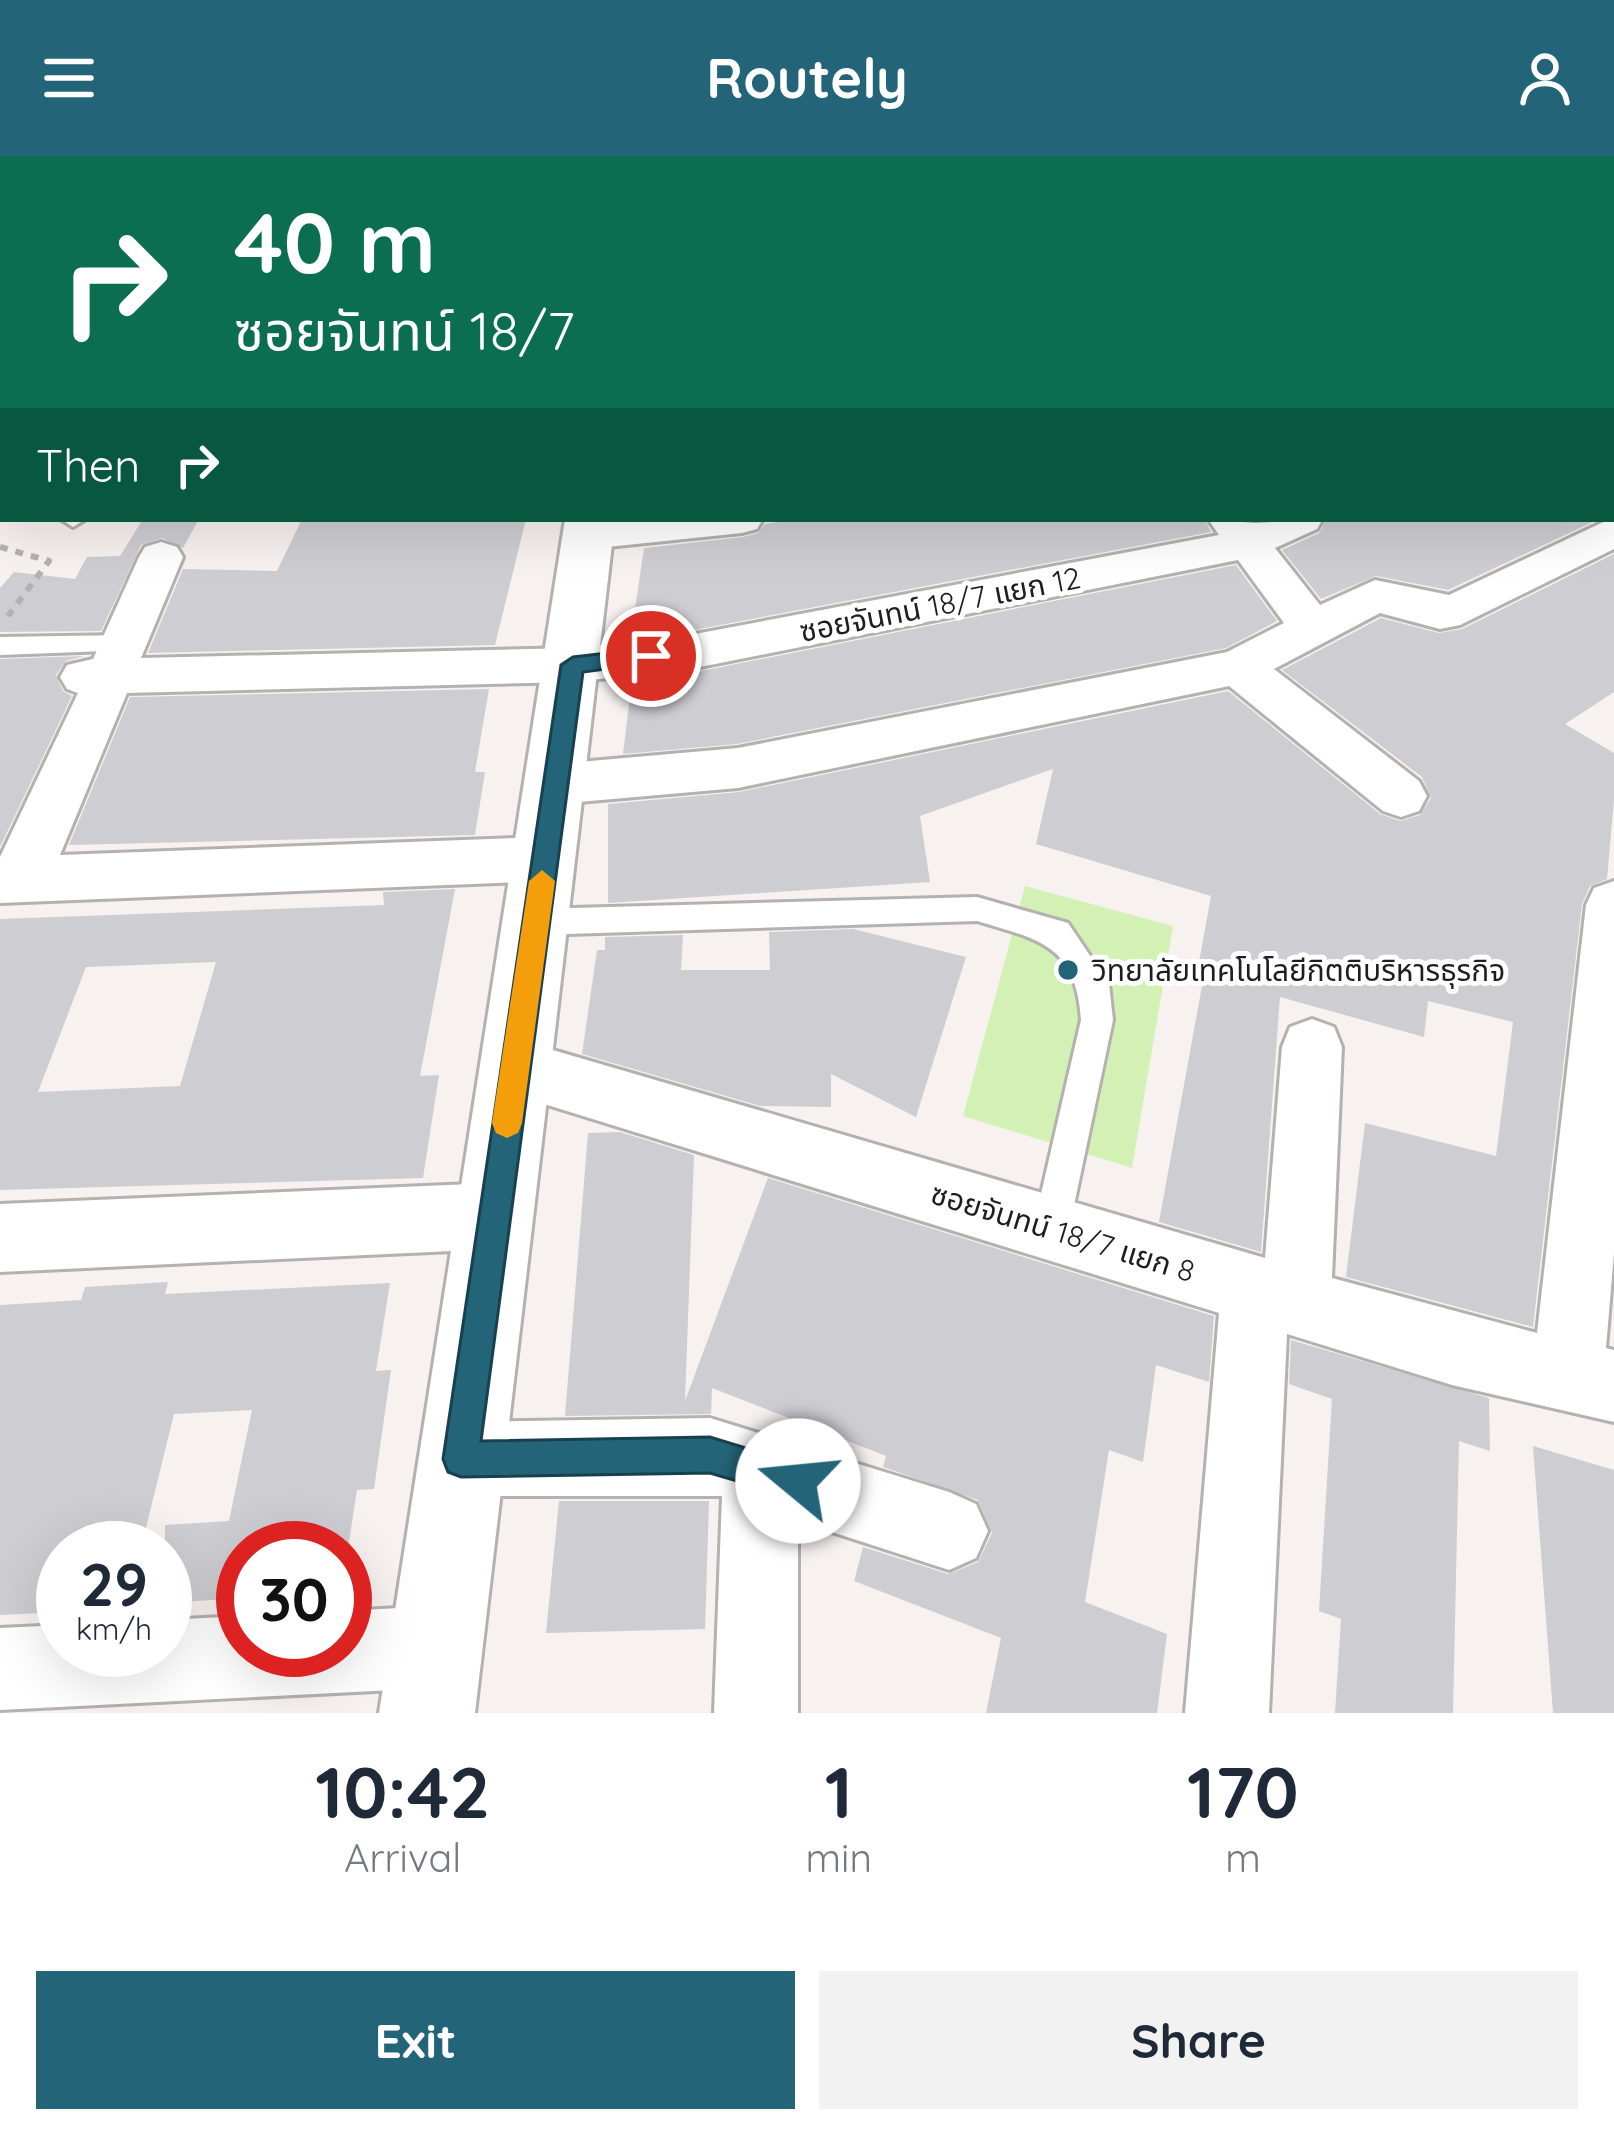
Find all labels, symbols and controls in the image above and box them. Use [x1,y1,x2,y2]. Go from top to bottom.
text: Routely [706,44,908,112]
icon: menu [36,45,102,111]
icon: person [1512,45,1578,111]
text: 40 m [234,189,436,294]
icon: right [36,204,192,360]
text: ซอยจันทน์ 18/7 [234,296,575,364]
icon: right [164,432,230,498]
text: Then [36,437,140,493]
street label: ซอยจันทน์ 18/7 แยก 12 [796,558,1084,650]
pin [600,605,702,707]
icon: arrive [618,623,684,689]
place label: วิทยาลัยเทคโนโลยีกิตติบริหารธุรกิจ [1091,951,1505,989]
marker: วิทยาลัยเทคโนโลยีกิตติบริหารธุรกิจ [1055,957,1081,983]
street label: ซอยจันทน์ 18/7 แยก 8 [927,1174,1199,1290]
position arrow [735,1418,861,1544]
speed limit sign: 30 [216,1521,372,1677]
text: 29 [80,1546,148,1621]
text: km/h [76,1610,152,1648]
text: 10:42 [315,1746,490,1836]
text: 1 [825,1746,853,1836]
text: 170 [1187,1746,1299,1836]
text: Arrival [344,1833,461,1882]
text: min [805,1833,872,1882]
text: m [1225,1833,1261,1882]
button: Exit [36,1971,795,2109]
button: Share [819,1971,1578,2109]

